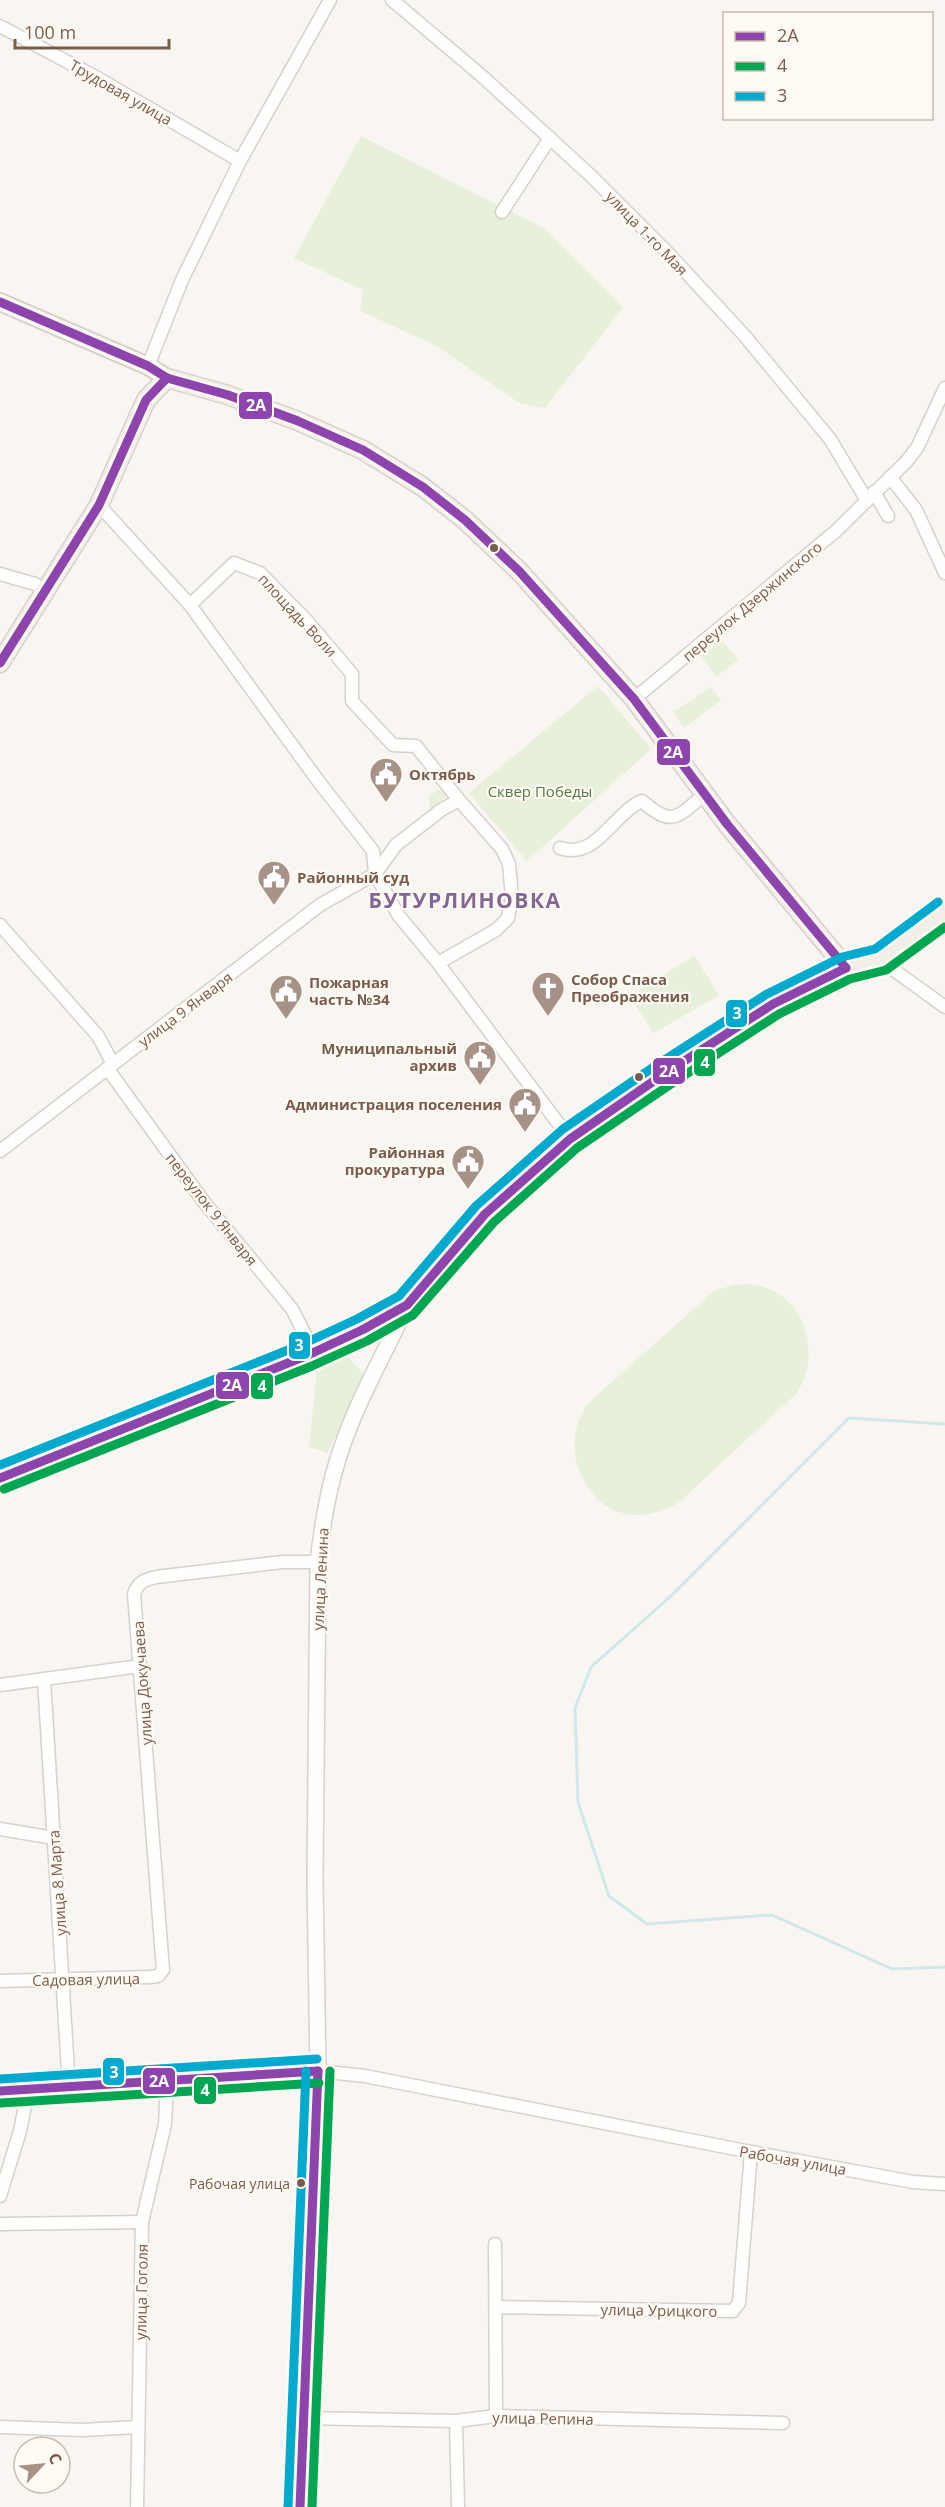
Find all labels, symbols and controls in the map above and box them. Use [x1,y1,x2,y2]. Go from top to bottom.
scale bar [15,12,170,50]
legend [723,12,933,120]
text: 100 m [24,20,76,44]
text: 2А [777,23,799,47]
text: 4 [777,53,787,77]
street label: Трудовая улица [66,55,176,129]
text: 3 [777,83,787,107]
street label: улица 1-го Мая [602,186,692,280]
line badge: 2А [238,391,273,420]
text: 2А [246,394,267,416]
street label: переулок Дзержинского [678,537,826,665]
unlabelled marker [488,542,500,554]
street label: площадь Воли [254,569,342,661]
line badge: 2А [656,738,691,766]
text: 2А [663,741,684,763]
public building icon: Октябрь [368,756,404,803]
place label: Октябрь [409,764,475,784]
park label: Сквер Победы [488,781,592,801]
public building icon: Районный суд [256,859,292,906]
place label: Районный суд [297,867,409,887]
district label: БУТУРЛИНОВКА [368,886,562,914]
street label: улица 9 Января [134,967,236,1051]
place label: Собор Спаса Преображения [571,969,689,1006]
church icon: Собор Спаса Преображения [530,970,566,1017]
place label: Пожарная часть №34 [309,972,390,1009]
public building icon: Пожарная часть №34 [268,973,304,1020]
line badge: 3 [725,999,748,1028]
text: 3 [732,1002,742,1024]
place label: Муниципальный архив [321,1038,457,1075]
public building icon: Муниципальный архив [462,1039,498,1086]
line badge: 4 [693,1048,716,1077]
text: 4 [700,1051,710,1073]
line badge: 2А [652,1057,686,1085]
text: 2А [659,1060,680,1082]
unlabelled marker [633,1071,645,1083]
public building icon: Администрация поселения [507,1086,543,1133]
place label: Администрация поселения [285,1094,502,1114]
place label: Районная прокуратура [345,1142,445,1179]
public building icon: Районная прокуратура [450,1143,486,1190]
street label: переулок 9 Января [162,1148,262,1270]
line badge: 3 [288,1331,311,1360]
text: 3 [294,1334,304,1356]
line badge: 2А [215,1371,250,1400]
line badge: 4 [250,1372,274,1400]
text: 2А [222,1374,243,1396]
text: 4 [257,1375,267,1397]
street label: улица Ленина [307,1527,333,1631]
street label: улица Докучаева [128,1620,156,1746]
street label: улица 8 Марта [43,1829,71,1937]
street label: Садовая улица [32,1968,140,1990]
line badge: 3 [102,2057,125,2086]
text: 3 [109,2061,119,2083]
line badge: 2А [142,2067,176,2095]
text: 2А [149,2070,170,2092]
line badge: 4 [193,2076,217,2105]
text: 4 [200,2079,210,2101]
street label: Рабочая улица [738,2141,848,2179]
place label: Рабочая улица [189,2174,290,2193]
marker: Рабочая улица [295,2177,307,2189]
street label: улица Гоголя [130,2244,152,2340]
street label: улица Урицкого [600,2299,718,2321]
street label: улица Репина [492,2407,594,2429]
north arrow [12,2435,72,2495]
text: С [43,2449,68,2468]

